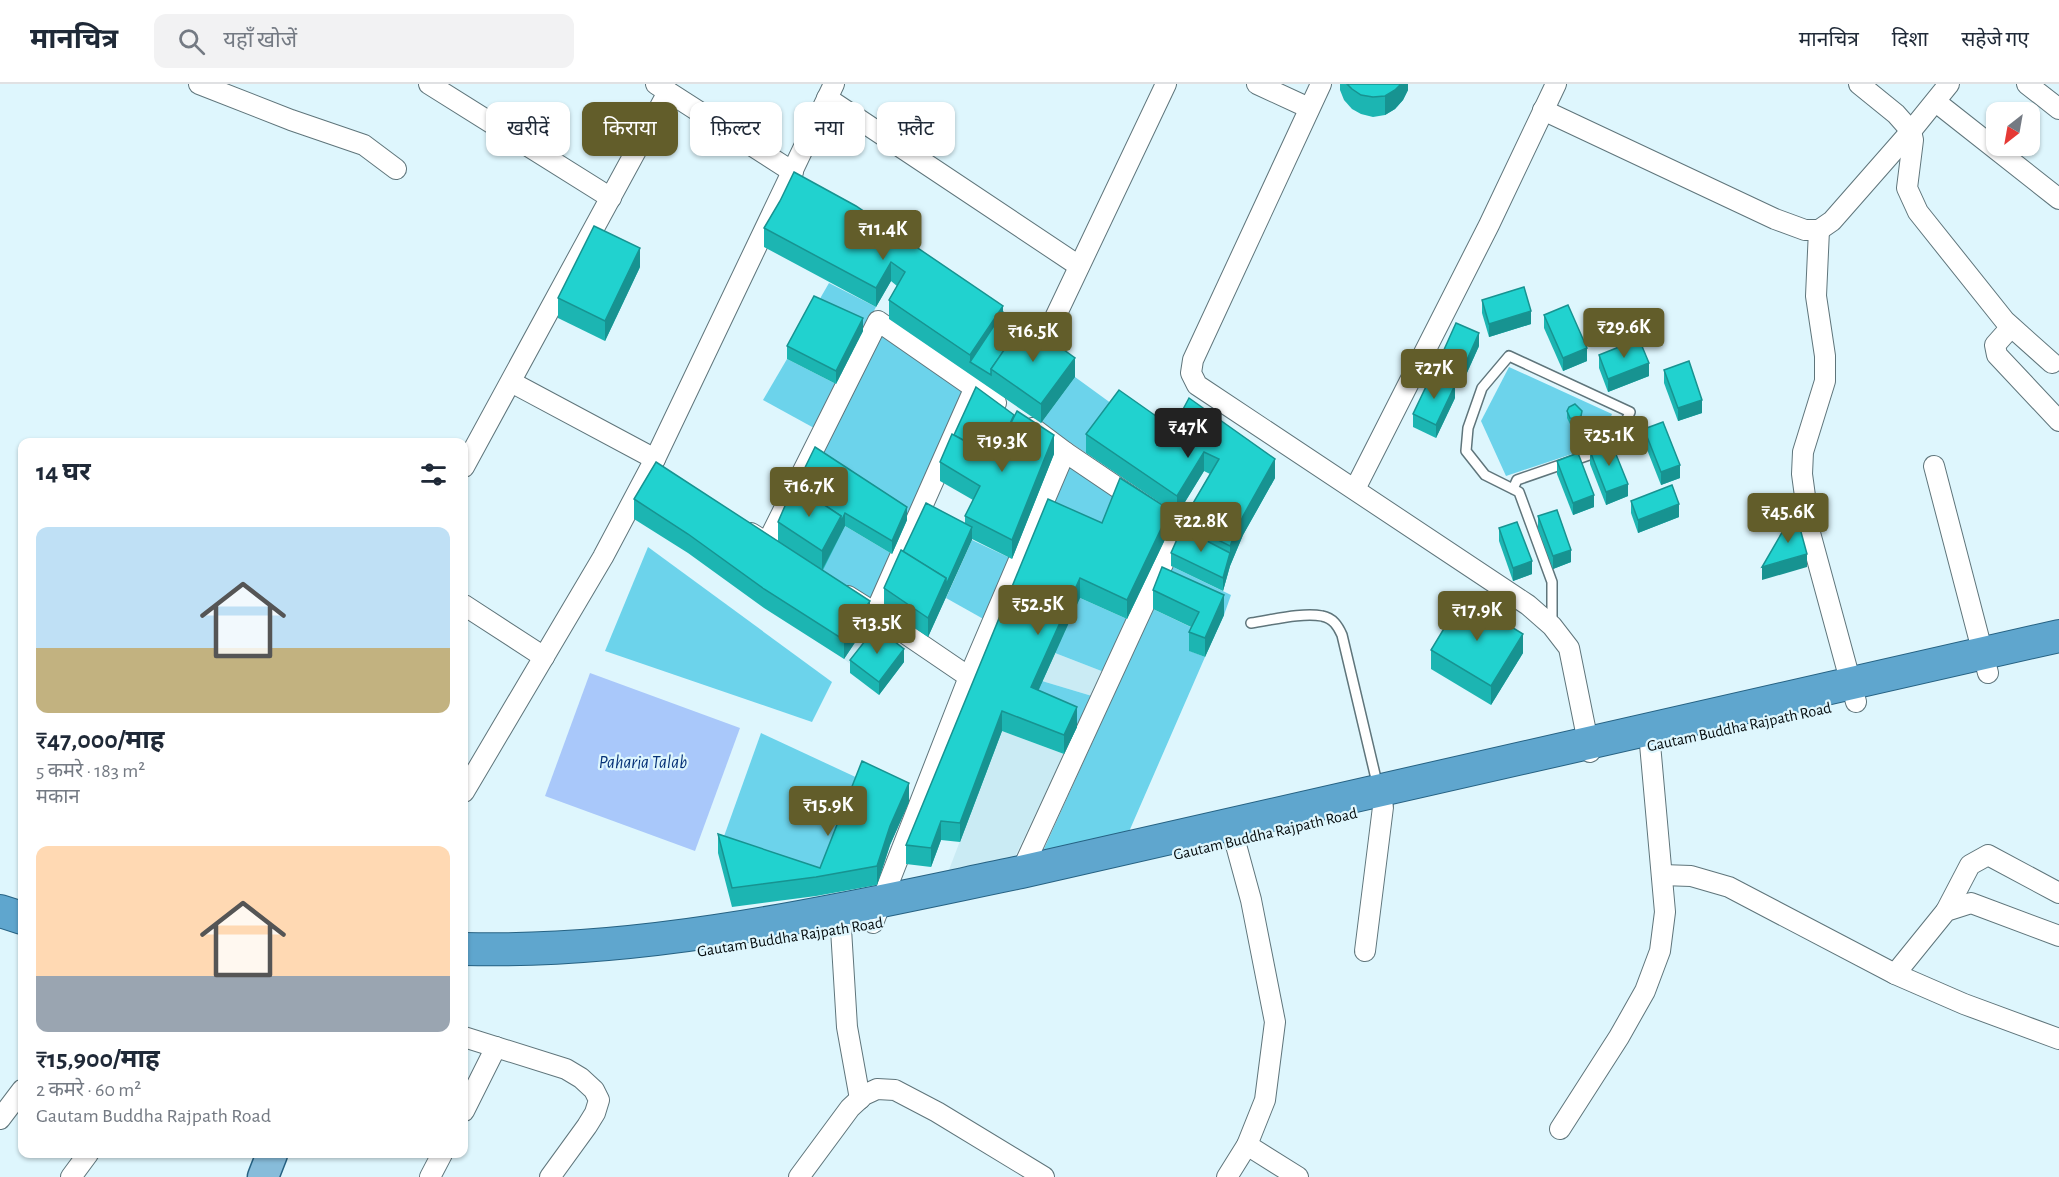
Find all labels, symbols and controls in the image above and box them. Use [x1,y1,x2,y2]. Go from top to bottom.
search box [154,14,574,68]
icon: search [175,25,208,58]
text: मानचित्र [30,26,118,54]
text: यहाँ खोजें [223,29,297,51]
text: मानचित्र [1799,29,1859,50]
text: दिशा [1892,29,1928,50]
text: सहेजे गए [1961,29,2029,50]
chip: खरीदें [486,102,570,156]
chip: किराया [582,102,678,156]
chip: फ़िल्टर [690,102,782,156]
chip: नया [794,102,865,156]
chip: फ़्लैट [877,102,955,156]
north arrow [1986,102,2040,156]
map controls [1986,102,2040,156]
pin: ₹11.4K [834,210,932,261]
text: ₹11.4K [858,219,908,239]
pin: ₹29.6K [1575,308,1673,359]
pin: ₹16.5K [984,312,1082,363]
text: ₹29.6K [1597,317,1651,337]
text: ₹16.5K [1008,321,1058,341]
pin: ₹27K [1398,349,1470,400]
text: ₹27K [1415,358,1453,378]
pin: ₹47K [1152,408,1224,459]
pin: ₹25.1K [1560,416,1658,467]
text: ₹47K [1169,417,1207,437]
pin: ₹19.3K [953,422,1051,473]
text: ₹25.1K [1584,425,1634,445]
text: ₹19.3K [977,431,1027,451]
icon: filters [417,458,450,491]
text: 14 घर [36,459,91,485]
pin: ₹16.7K [760,467,858,518]
text: ₹16.7K [784,476,834,496]
pin: ₹45.6K [1739,493,1837,544]
pin: ₹22.8K [1152,502,1250,553]
text: ₹45.6K [1762,502,1815,522]
text: ₹22.8K [1174,511,1228,531]
icon: home [189,566,297,674]
pin: ₹52.5K [989,585,1087,636]
pin: ₹17.9K [1428,591,1526,642]
text: ₹52.5K [1012,594,1064,614]
text: ₹17.9K [1452,600,1502,620]
pin: ₹13.5K [828,604,926,655]
text: ₹13.5K [852,613,902,633]
street label: Gautam Buddha Rajpath Road [1646,700,1833,755]
text: ₹47,000/माह [36,727,165,753]
water label: Paharia Talab [599,754,687,772]
text: 5 कमरे · 183 m² [36,761,145,781]
pin: ₹15.9K [779,786,877,837]
text: मकान [36,787,80,807]
text: ₹15.9K [803,795,853,815]
street label: Gautam Buddha Rajpath Road [1172,805,1359,864]
icon: home [189,885,297,993]
street label: Gautam Buddha Rajpath Road [696,914,884,961]
text: ₹15,900/माह [36,1046,160,1072]
text: 2 कमरे · 60 m² [36,1080,141,1100]
text: Gautam Buddha Rajpath Road [36,1106,271,1126]

